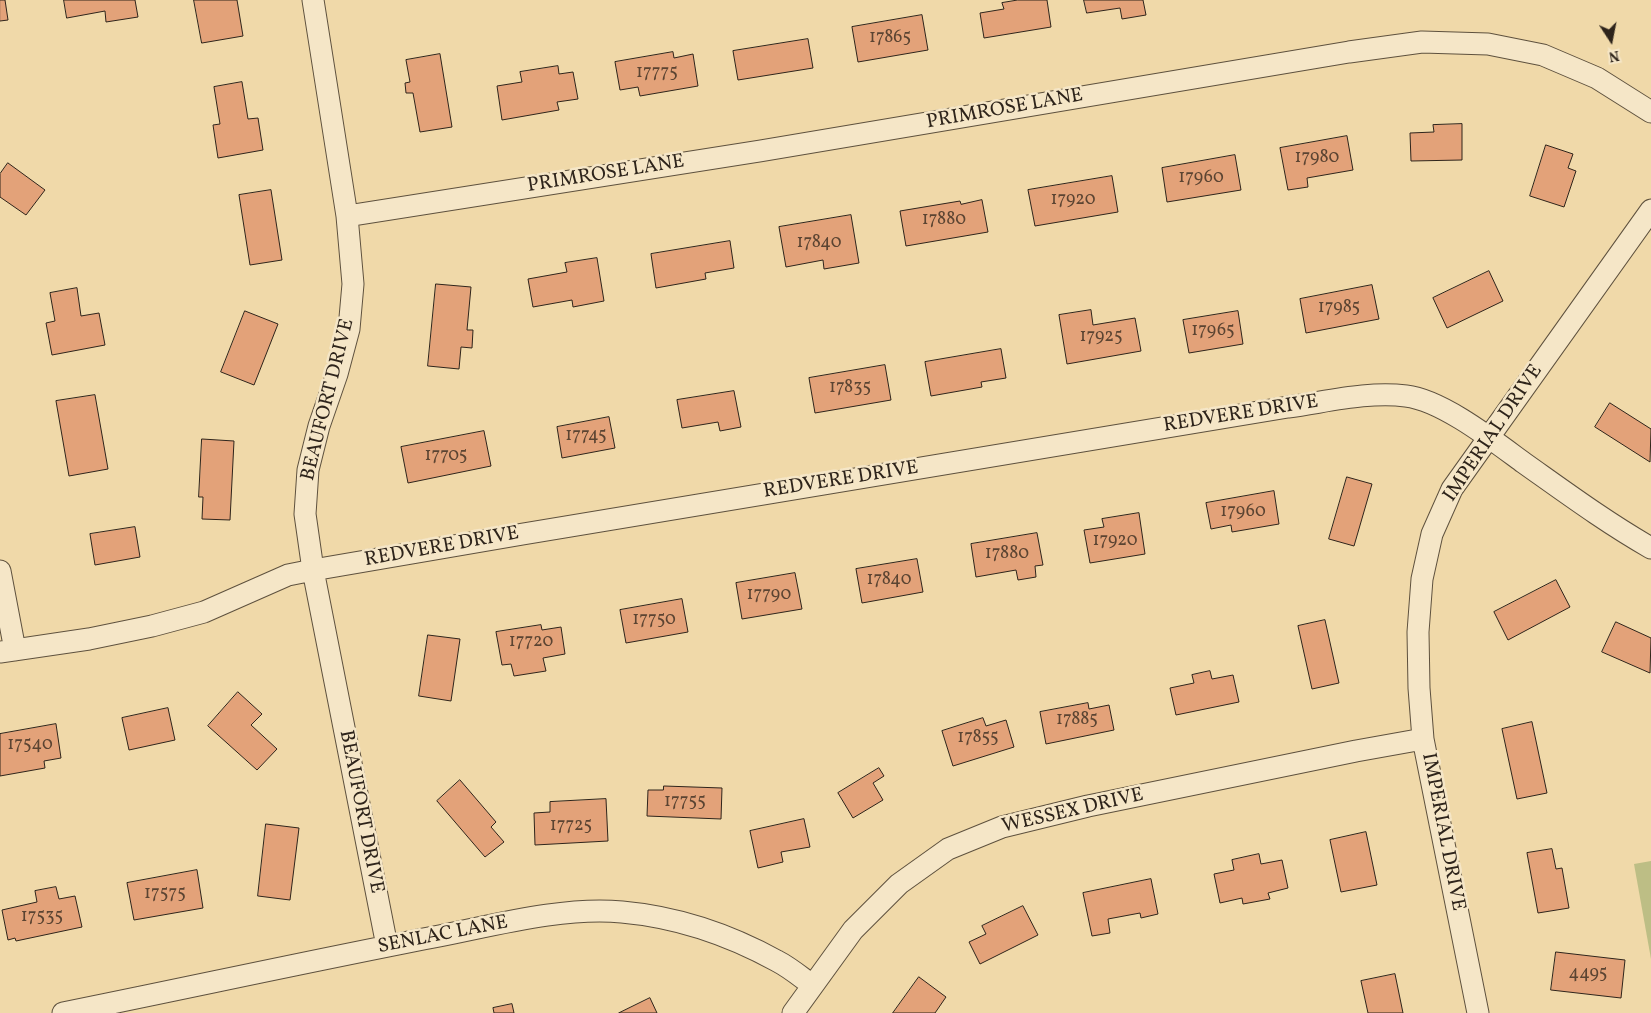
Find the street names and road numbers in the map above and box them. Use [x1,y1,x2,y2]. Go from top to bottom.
street label: PRIMROSE LANE [925,84,1085,136]
street label: PRIMROSE LANE [526,151,686,199]
street label: BEAUFORT DRIVE [297,317,361,483]
street label: IMPERIAL DRIVE [1439,361,1549,507]
street label: REDVERE DRIVE [1162,391,1320,439]
street label: REDVERE DRIVE [762,457,920,505]
street label: REDVERE DRIVE [363,523,521,573]
street label: BEAUFORT DRIVE [332,728,388,896]
street label: IMPERIAL DRIVE [1415,751,1469,913]
street label: WESSEX DRIVE [1000,784,1146,840]
street label: SENLAC LANE [376,912,510,960]

